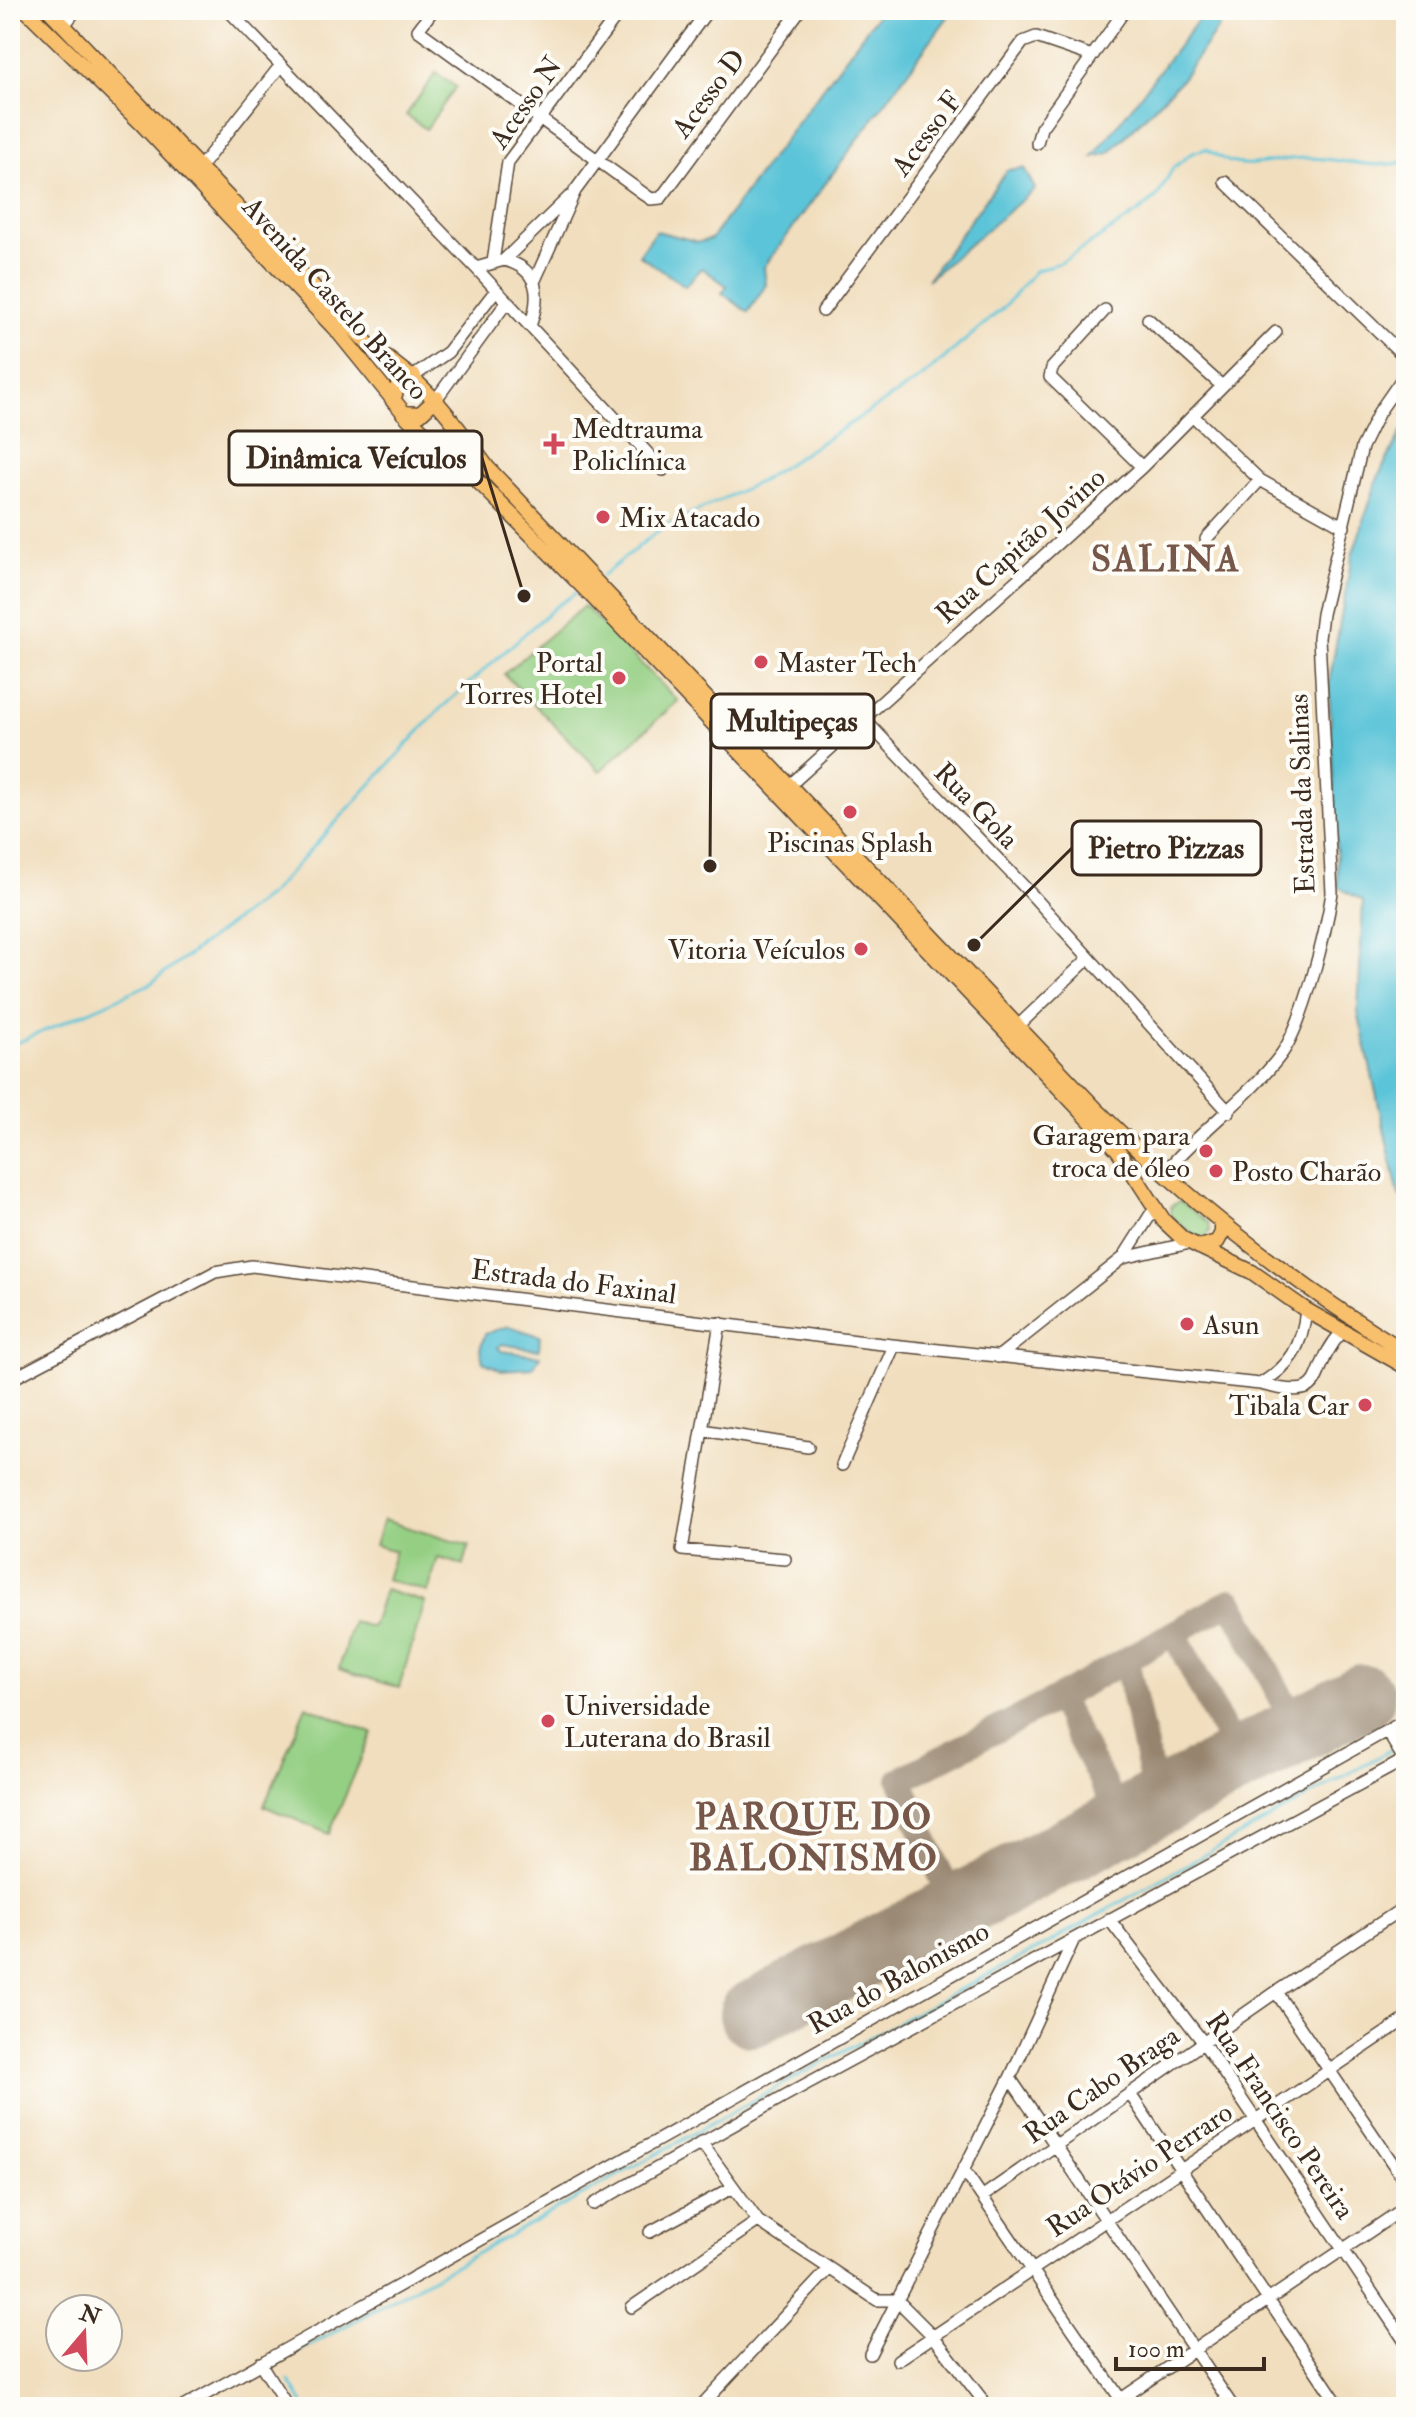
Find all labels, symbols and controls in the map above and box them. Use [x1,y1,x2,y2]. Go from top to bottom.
street label: Acesso D [664,43,754,146]
street label: Acesso N [481,50,571,156]
street label: Acesso F [883,85,970,184]
street label: Avenida Castelo Branco [234,189,435,408]
place label: Medtrauma Policlínica [572,412,703,479]
callout: Dinâmica Veículos [229,431,482,485]
marker: Medtrauma Policlínica [543,433,565,455]
text: Dinâmica Veículos [245,440,467,477]
street label: Rua Capitão Jovino [929,461,1113,631]
place label: Mix Atacado [619,501,760,536]
marker: Mix Atacado [594,508,612,526]
district label: SALINA [1091,537,1241,582]
place label: Portal Torres Hotel [460,646,603,713]
place label: Master Tech [777,646,917,681]
marker: Master Tech [752,653,770,671]
marker: Portal Torres Hotel [610,669,628,687]
street label: Estrada da Salinas [1282,693,1323,895]
callout: Multipeças [711,694,874,748]
text: Multipeças [725,703,858,740]
street label: Rua Gola [926,755,1026,857]
marker: Piscinas Splash [841,803,859,821]
callout: Pietro Pizzas [1072,821,1261,875]
place label: Piscinas Splash [767,826,933,861]
text: Pietro Pizzas [1088,830,1244,867]
place label: Vitoria Veículos [668,933,845,968]
marker: Vitoria Veículos [852,940,870,958]
place label: Garagem para troca de óleo [1032,1119,1190,1186]
marker: Garagem para troca de óleo [1197,1142,1215,1160]
place label: Posto Charão [1232,1155,1381,1190]
marker: Posto Charão [1207,1162,1225,1180]
street label: Estrada do Faxinal [469,1253,678,1312]
place label: Asun [1202,1308,1259,1343]
marker: Asun [1178,1315,1196,1333]
place label: Tibala Car [1229,1389,1350,1424]
marker: Tibala Car [1356,1396,1374,1414]
place label: Universidade Luterana do Brasil [564,1689,771,1756]
marker: Universidade Luterana do Brasil [539,1712,557,1730]
district label: PARQUE DO BALONISMO [689,1795,939,1881]
street label: Rua do Balonismo [802,1914,995,2043]
street label: Rua Francisco Pereira [1197,2006,1362,2227]
street label: Rua Cabo Braga [1017,2018,1187,2152]
street label: Rua Otávio Perraro [1040,2095,1240,2245]
north arrow [44,2293,124,2373]
text: N [75,2298,104,2332]
scale bar [1116,2321,1264,2371]
text: 100 m [1128,2334,1185,2365]

